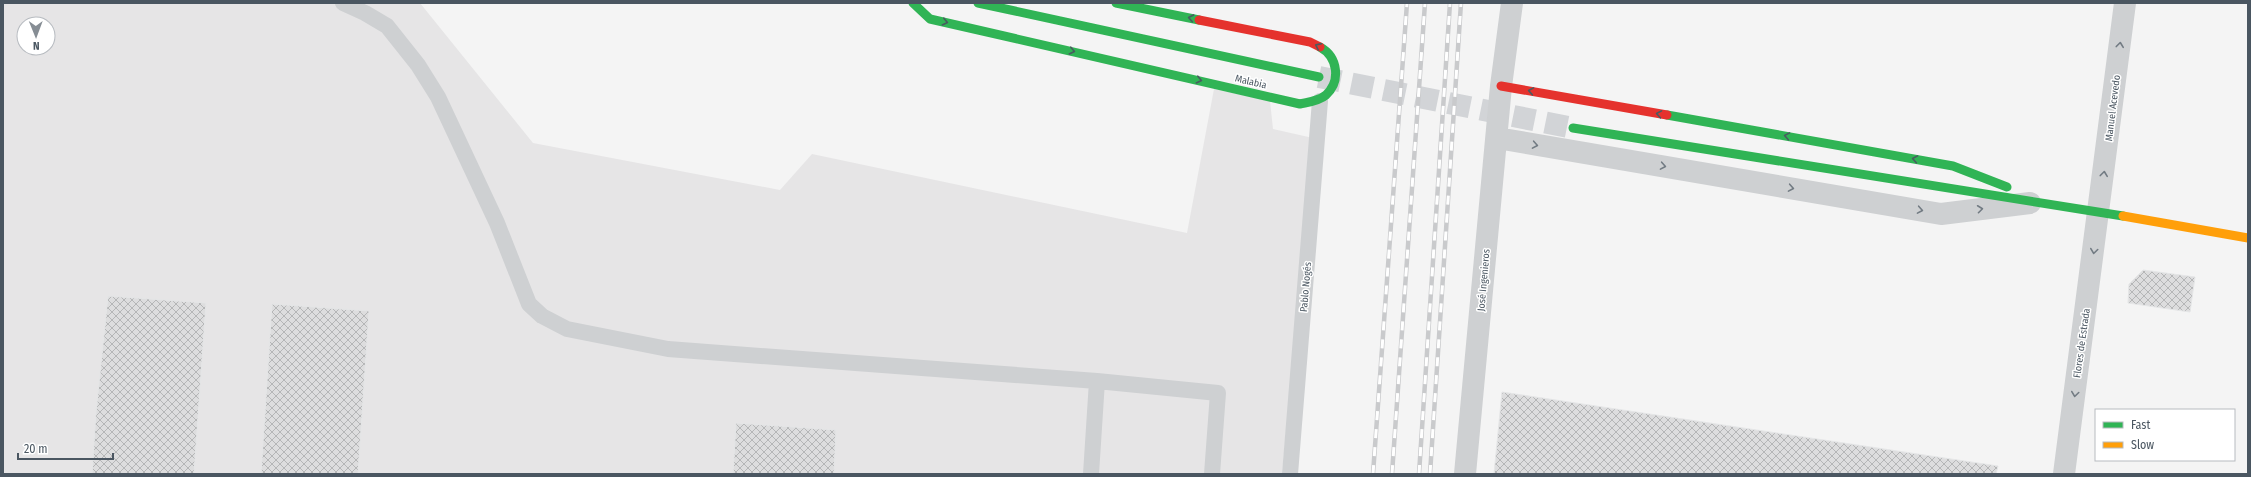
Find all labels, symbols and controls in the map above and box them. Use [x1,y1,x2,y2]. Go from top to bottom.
one-way arrow [1188,14,1195,23]
north arrow [16,16,56,56]
one-way arrow [942,18,948,26]
text: N [33,39,40,52]
one-way arrow [2115,42,2124,48]
one-way arrow [1315,43,1322,50]
one-way arrow [1069,47,1075,55]
street label: Malabia [1234,73,1268,91]
street label: Manuel Acevedo [2103,74,2123,142]
one-way arrow [1195,76,1202,84]
one-way arrow [1528,88,1534,96]
one-way arrow [1656,110,1662,119]
one-way arrow [1784,133,1790,141]
one-way arrow [1532,140,1538,148]
one-way arrow [1912,155,1918,164]
one-way arrow [1660,162,1666,170]
one-way arrow [2099,171,2108,177]
one-way arrow [1788,184,1795,192]
one-way arrow [1917,205,1923,214]
one-way arrow [1977,205,1983,214]
street label: José Ingenieros [1475,248,1493,312]
one-way arrow [2090,248,2099,254]
street label: Pablo Nogés [1298,262,1314,313]
street label: Flores de Estrada [2071,308,2093,379]
one-way arrow [2071,391,2080,397]
legend [2095,409,2235,461]
text: Fast [2131,418,2150,432]
scale bar [18,435,113,461]
text: Slow [2131,438,2154,452]
text: 20 m [24,442,48,456]

